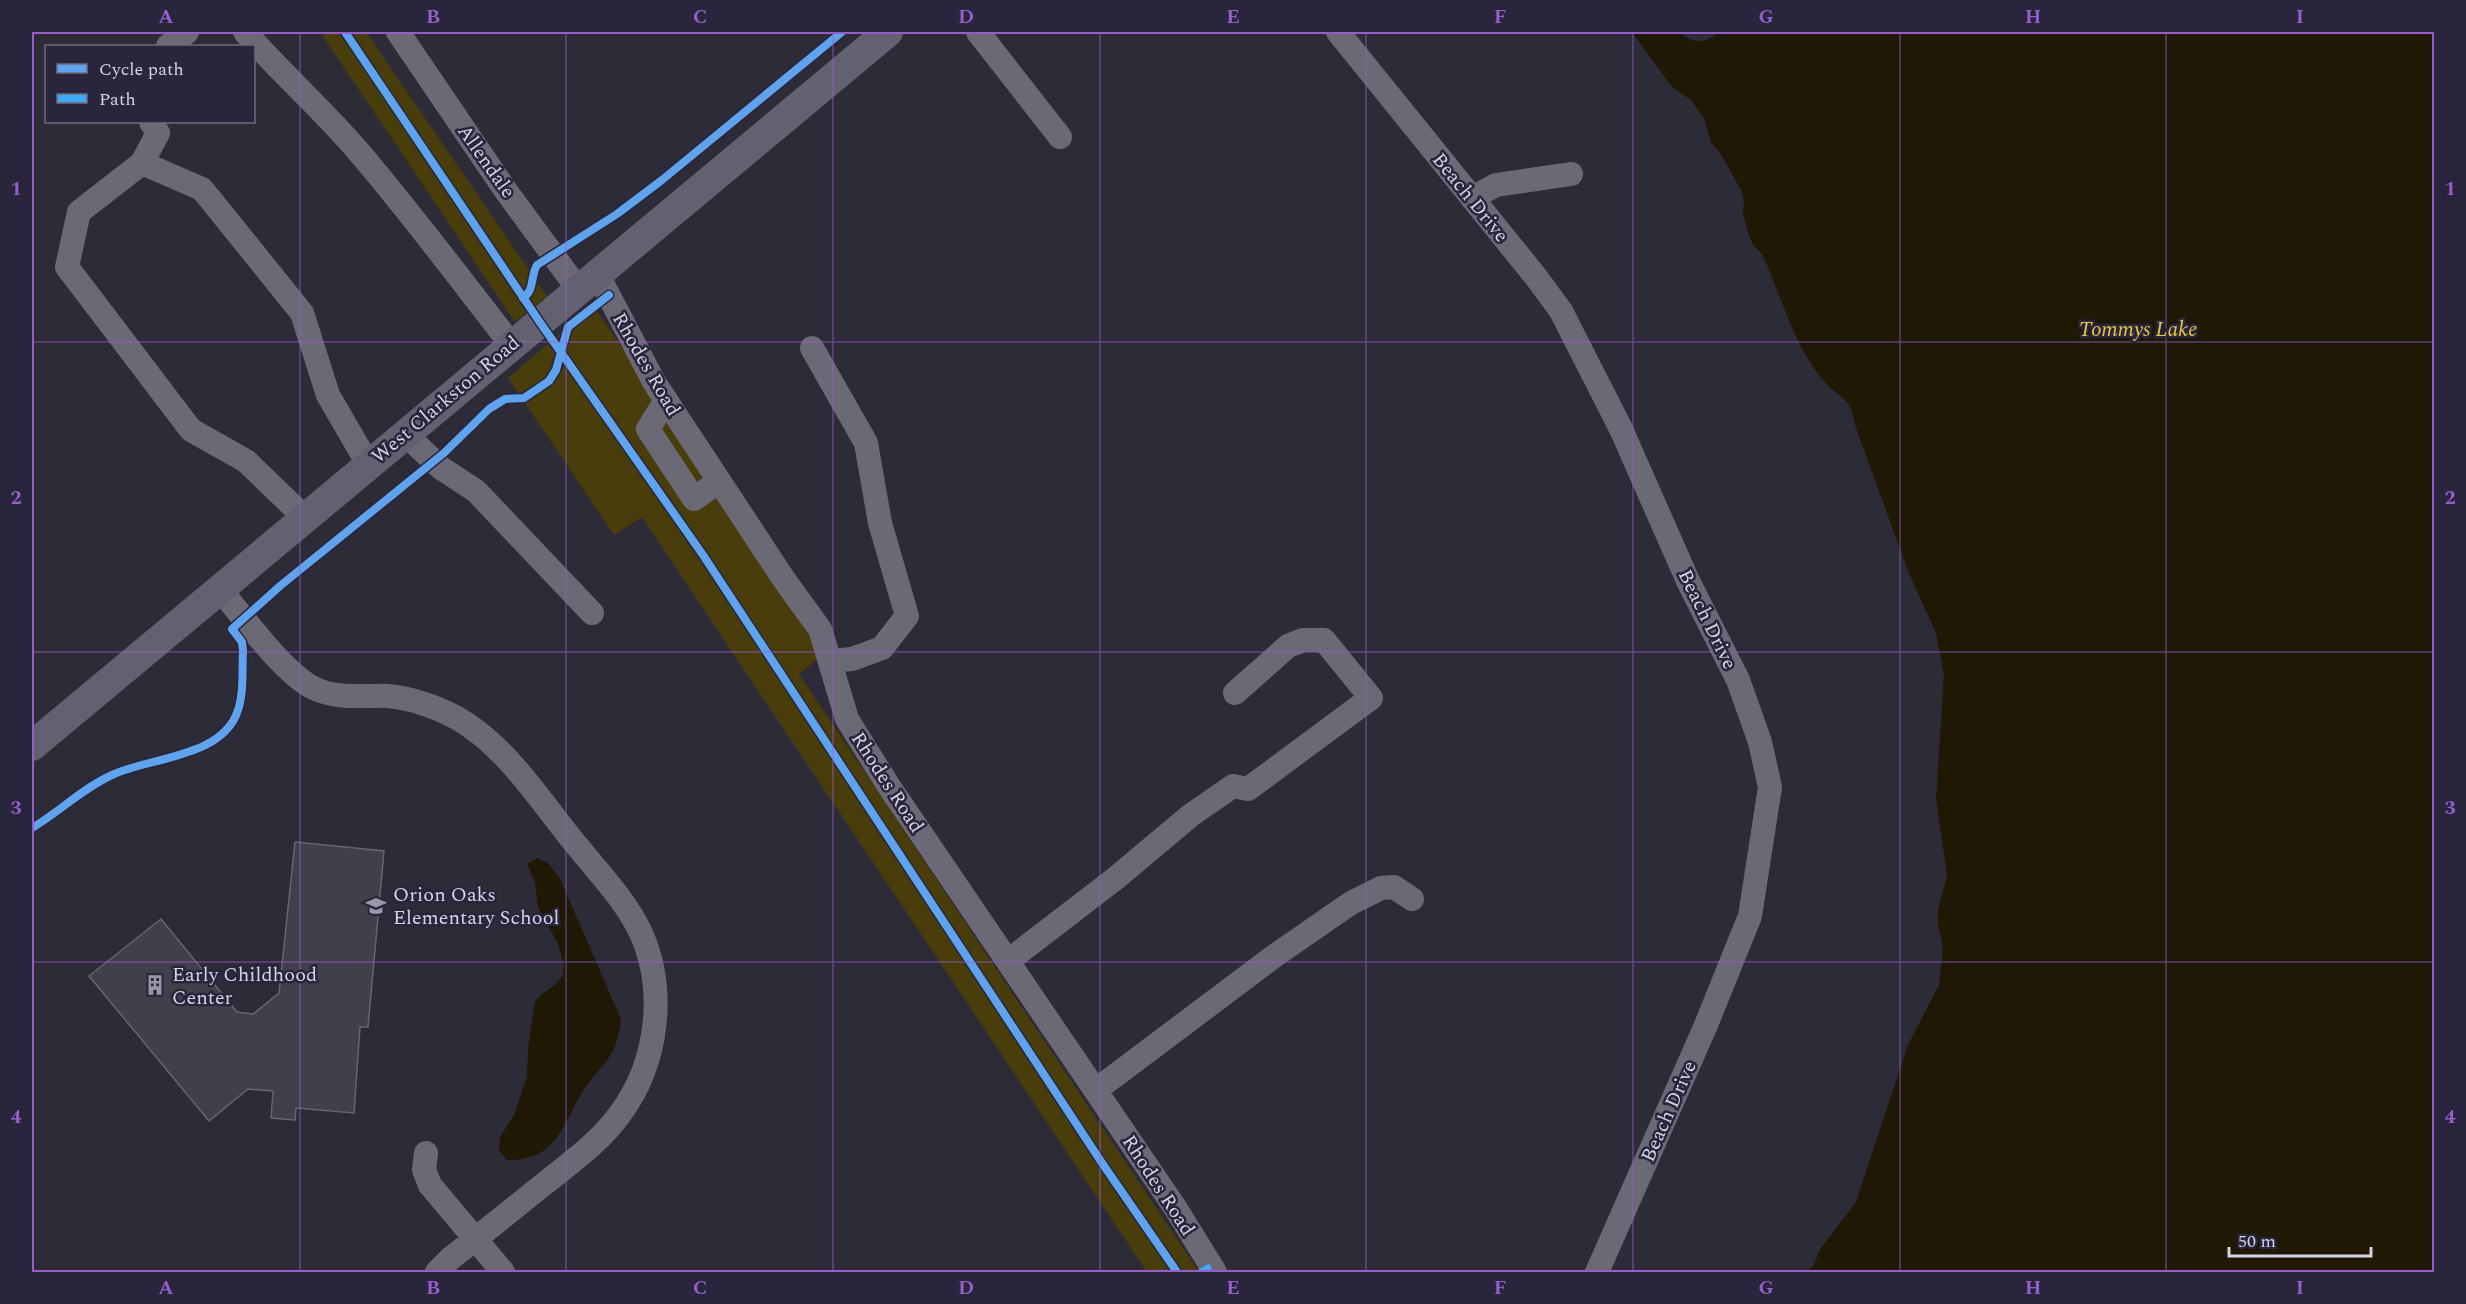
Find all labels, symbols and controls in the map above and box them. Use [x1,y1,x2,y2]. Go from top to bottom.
text: A [158,2,174,32]
text: B [426,2,440,32]
text: C [693,2,707,32]
text: D [958,2,974,32]
text: E [1226,2,1240,32]
text: F [1494,2,1506,32]
text: G [1758,2,1774,32]
text: H [2025,2,2041,32]
text: I [2296,2,2304,32]
legend [45,45,255,123]
text: Cycle path [99,56,184,83]
text: Path [99,86,136,113]
street label: Allendale [450,118,523,205]
street label: Beach Drive [1425,146,1516,249]
text: 1 [10,174,22,204]
text: 1 [2444,174,2456,204]
street label: Rhodes Road [604,307,688,422]
water label: Tommys Lake [2079,314,2197,346]
street label: West Clarkston Road [365,328,527,471]
text: 2 [10,483,22,513]
text: 2 [2444,483,2456,513]
street label: Beach Drive [1670,564,1744,675]
street label: Rhodes Road [843,726,931,839]
text: 3 [10,793,22,823]
text: 3 [2444,793,2456,823]
place label: Orion Oaks Elementary School [393,880,559,933]
school or university icon: Orion Oaks Elementary School [364,894,388,918]
place label: Early Childhood Center [172,960,317,1013]
building icon: Early Childhood Center [143,973,167,997]
street label: Beach Drive [1633,1056,1705,1167]
text: 4 [10,1102,22,1132]
text: 4 [2444,1102,2456,1132]
street label: Rhodes Road [1114,1129,1202,1242]
scale bar [2229,1220,2372,1258]
text: 50 m [2238,1228,2276,1255]
text: A [158,1273,174,1303]
text: B [426,1273,440,1303]
text: C [693,1273,707,1303]
text: D [958,1273,974,1303]
text: E [1226,1273,1240,1303]
text: F [1494,1273,1506,1303]
text: G [1758,1273,1774,1303]
text: H [2025,1273,2041,1303]
text: I [2296,1273,2304,1303]

